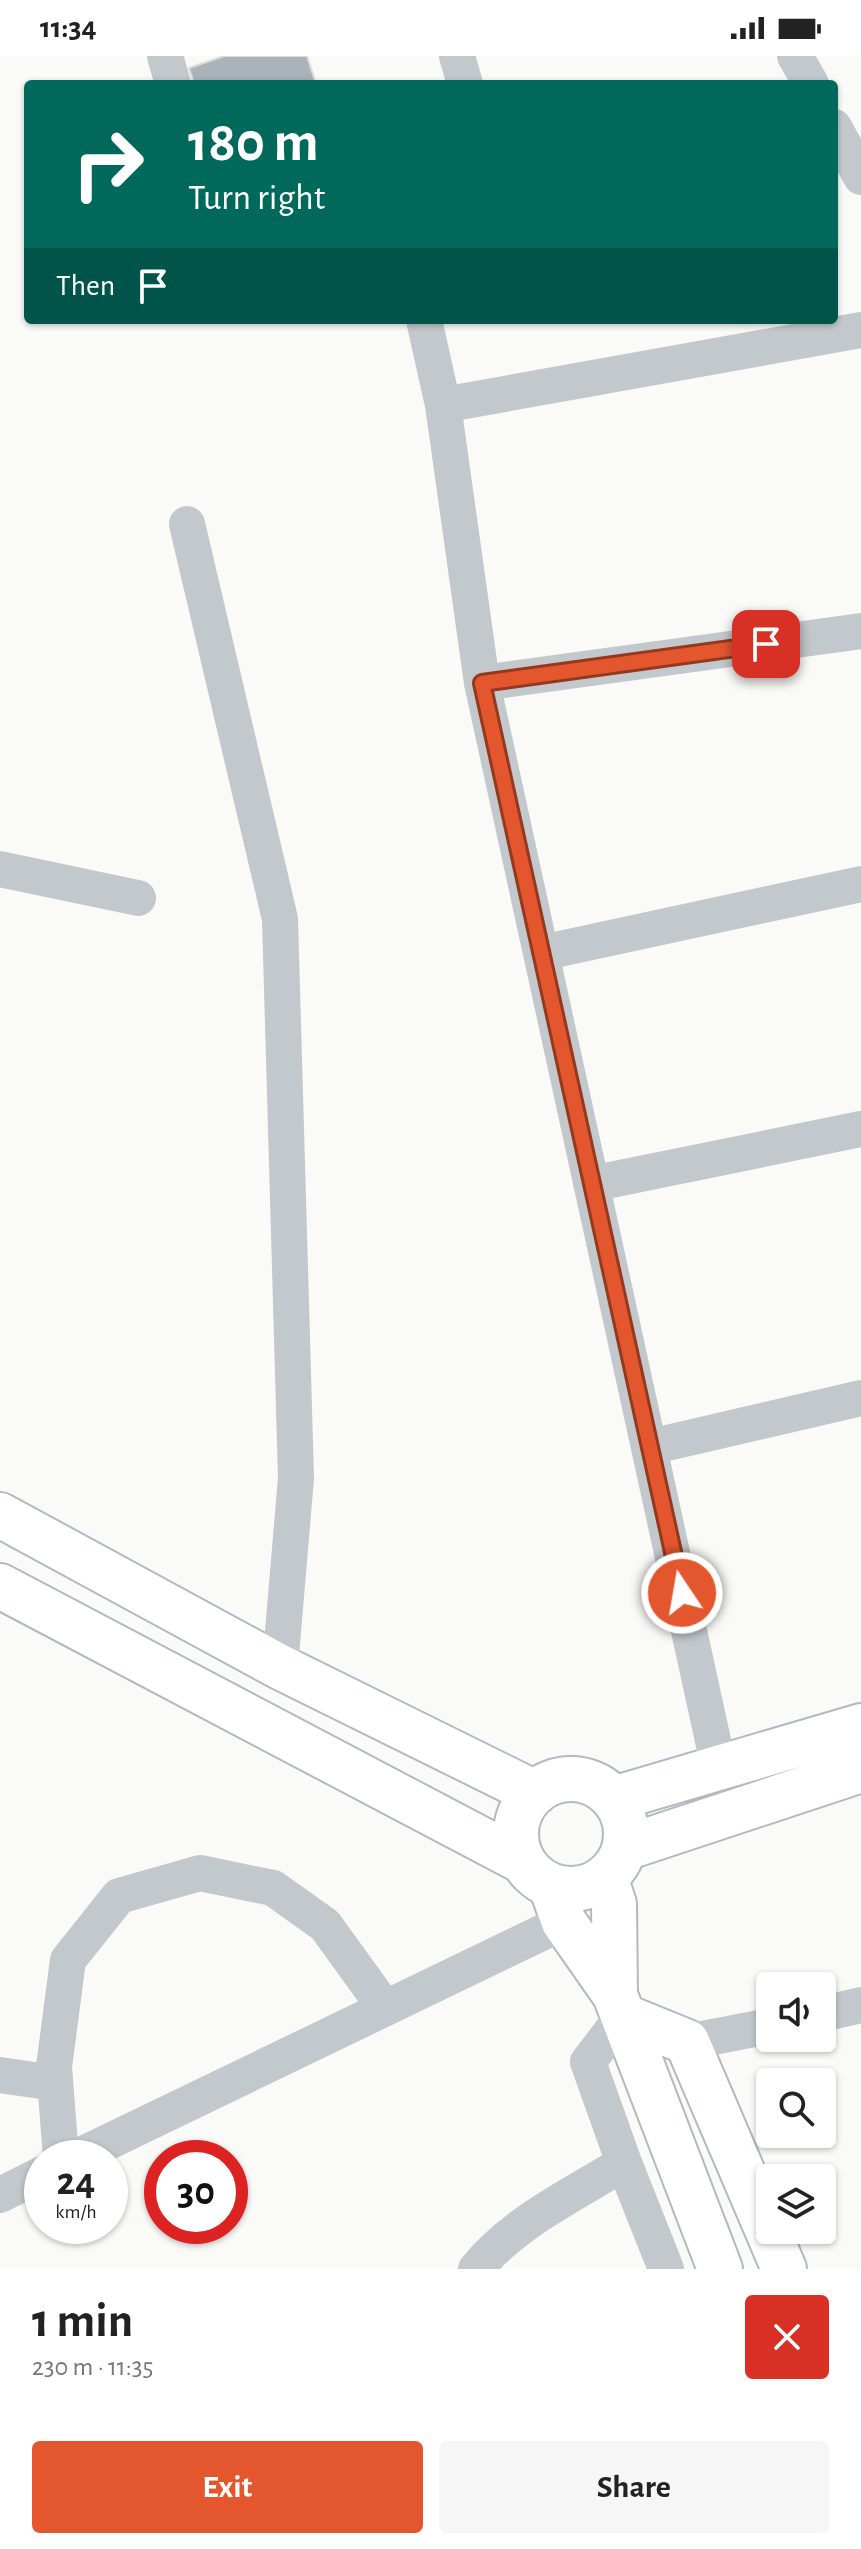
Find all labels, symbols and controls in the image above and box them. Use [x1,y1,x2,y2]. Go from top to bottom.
text: 11:34 [40,13,97,43]
icon: right [56,112,160,216]
text: 180 m [188,115,319,171]
text: Turn right [188,180,325,216]
icon: arrive [131,264,175,308]
text: Then [56,271,115,301]
pin [732,610,800,678]
icon: arrive [744,622,788,666]
position arrow [640,1551,724,1635]
map controls [756,1972,836,2244]
button: sound [756,1972,836,2052]
button: search [756,2068,836,2148]
speed limit sign: 30 [144,2140,248,2244]
text: 24 [57,2162,95,2202]
button: layers [756,2164,836,2244]
text: km/h [55,2202,97,2222]
button: close [745,2295,829,2379]
text: 1 min [32,2298,133,2346]
text: 230 m · 11:35 [32,2354,153,2380]
button: Exit [32,2441,423,2533]
button: Share [439,2441,829,2533]

